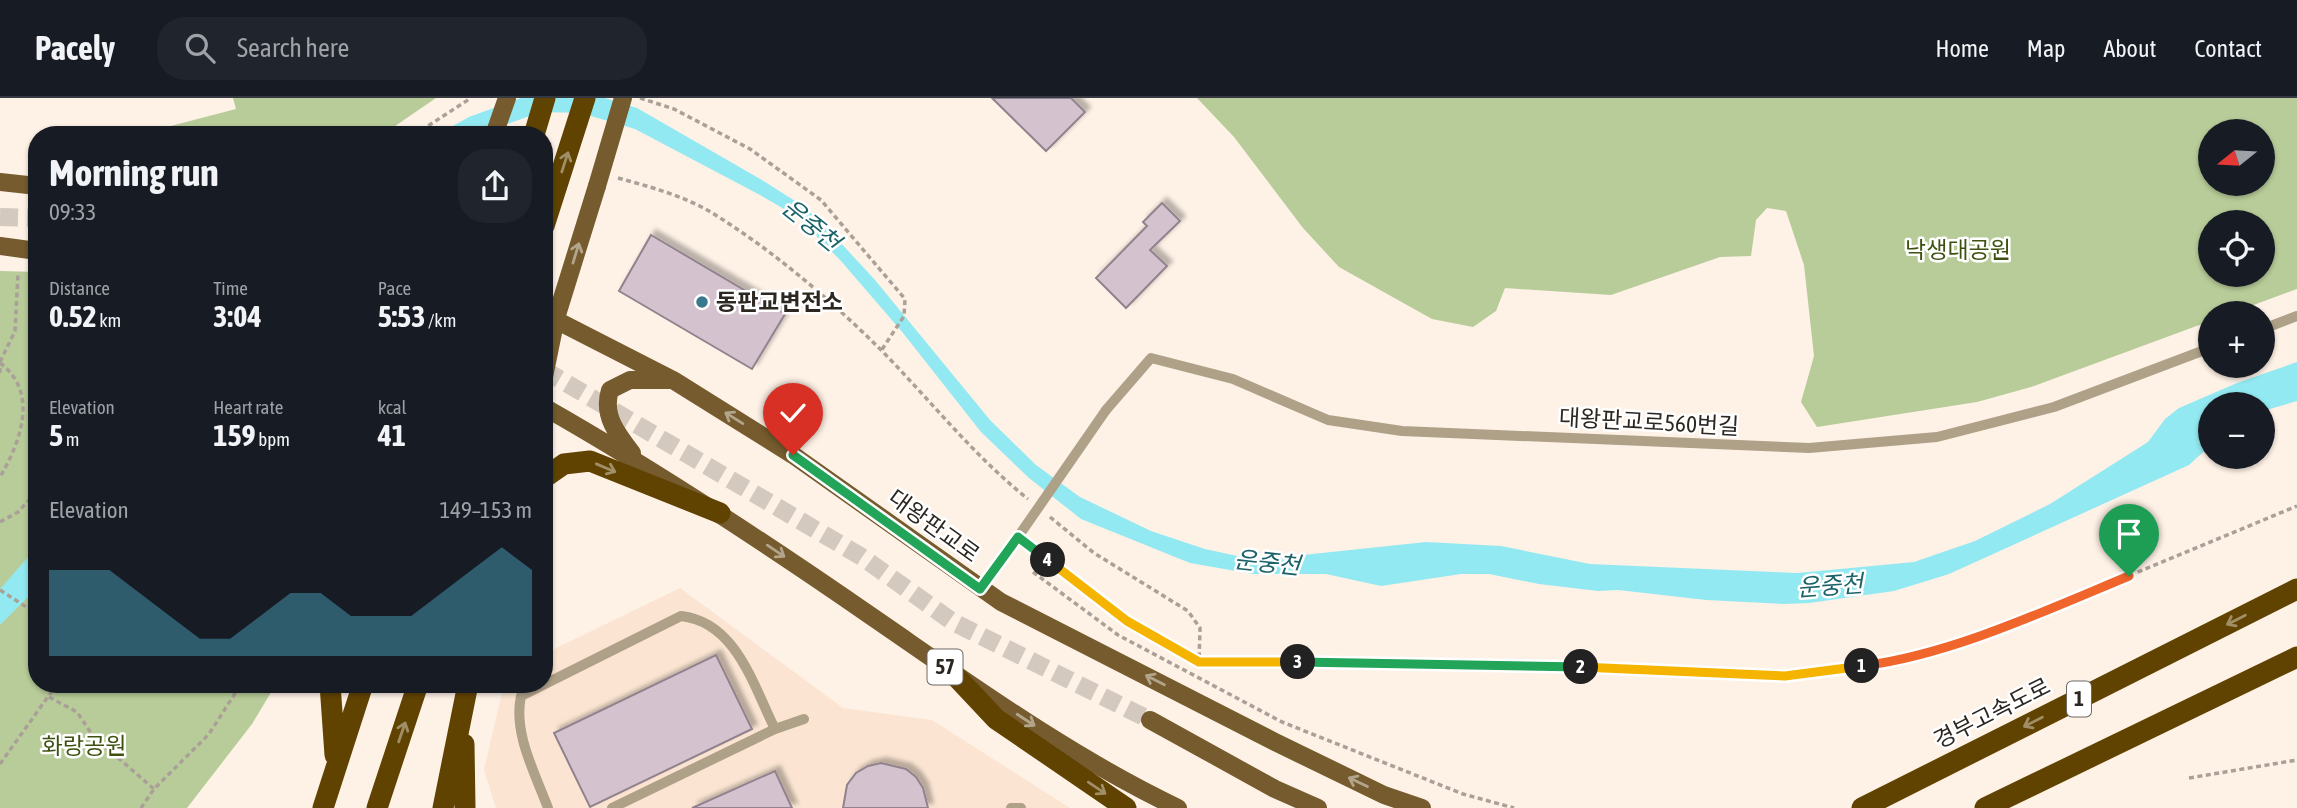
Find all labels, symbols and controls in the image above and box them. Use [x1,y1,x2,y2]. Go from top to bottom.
search box [157,17,647,80]
text: Pacely [35,29,115,67]
icon: search [181,29,219,67]
text: Search here [237,33,349,63]
text: Home [1935,35,1989,62]
text: Map [2027,35,2065,62]
text: About [2103,35,2156,62]
text: Contact [2194,35,2262,62]
north arrow [2198,119,2275,196]
map controls [2198,119,2275,469]
button: share [458,149,532,223]
text: Morning run [49,151,219,194]
one-way arrow [559,151,572,173]
water label: 운중천 [777,193,848,258]
text: 09:33 [49,199,96,225]
button: locate [2198,210,2275,287]
park label: 낙생대공원 [1905,237,2011,263]
one-way arrow [571,243,584,265]
text: Distance [49,277,110,299]
text: Time [213,277,248,299]
text: Pace [378,277,411,299]
place label: 동판교변전소 [716,289,843,315]
marker: 동판교변전소 [694,294,710,310]
text: 0.52 [49,299,97,333]
text: 3:04 [213,299,262,333]
text: 5:53 [378,299,425,333]
button: + [2198,301,2275,378]
text: km [97,309,121,331]
text: /km [425,309,456,331]
pin [763,383,823,455]
button: − [2198,392,2275,469]
icon: check [774,394,812,432]
text: Elevation [49,396,115,418]
text: Heart rate [213,396,283,418]
text: kcal [378,396,407,418]
street label: 대왕판교로560번길 [1558,404,1740,440]
one-way arrow [725,411,745,425]
text: 5 [49,418,63,452]
text: 159 [213,418,256,452]
text: 41 [378,418,406,452]
text: m [63,428,79,450]
text: bpm [256,428,290,450]
one-way arrow [595,462,616,475]
street label: 대왕판교로 [884,484,984,568]
text: Elevation [49,497,129,523]
text: 149–153 m [439,497,532,523]
pin [2099,504,2159,576]
icon: arrive [2110,515,2148,553]
pin: 4 [1030,542,1066,578]
one-way arrow [766,544,785,559]
water label: 운중천 [1233,546,1304,580]
text: 4 [1043,548,1052,570]
water label: 운중천 [1796,570,1867,601]
one-way arrow [2226,613,2247,627]
pin: 3 [1280,644,1316,680]
pin: 1 [1844,648,1880,684]
road number: 57 [928,650,962,684]
text: 3 [1293,650,1302,672]
pin: 2 [1564,650,1598,684]
text: 1 [1857,654,1866,676]
text: 2 [1576,655,1585,677]
one-way arrow [1145,673,1166,687]
street label: 경부고속도로 [1930,673,2054,753]
road number: 1 [2067,682,2091,716]
one-way arrow [1015,713,1035,727]
one-way arrow [2023,715,2044,729]
one-way arrow [397,722,409,744]
park label: 화랑공원 [42,733,126,759]
one-way arrow [1348,775,1369,789]
one-way arrow [1087,781,1106,795]

